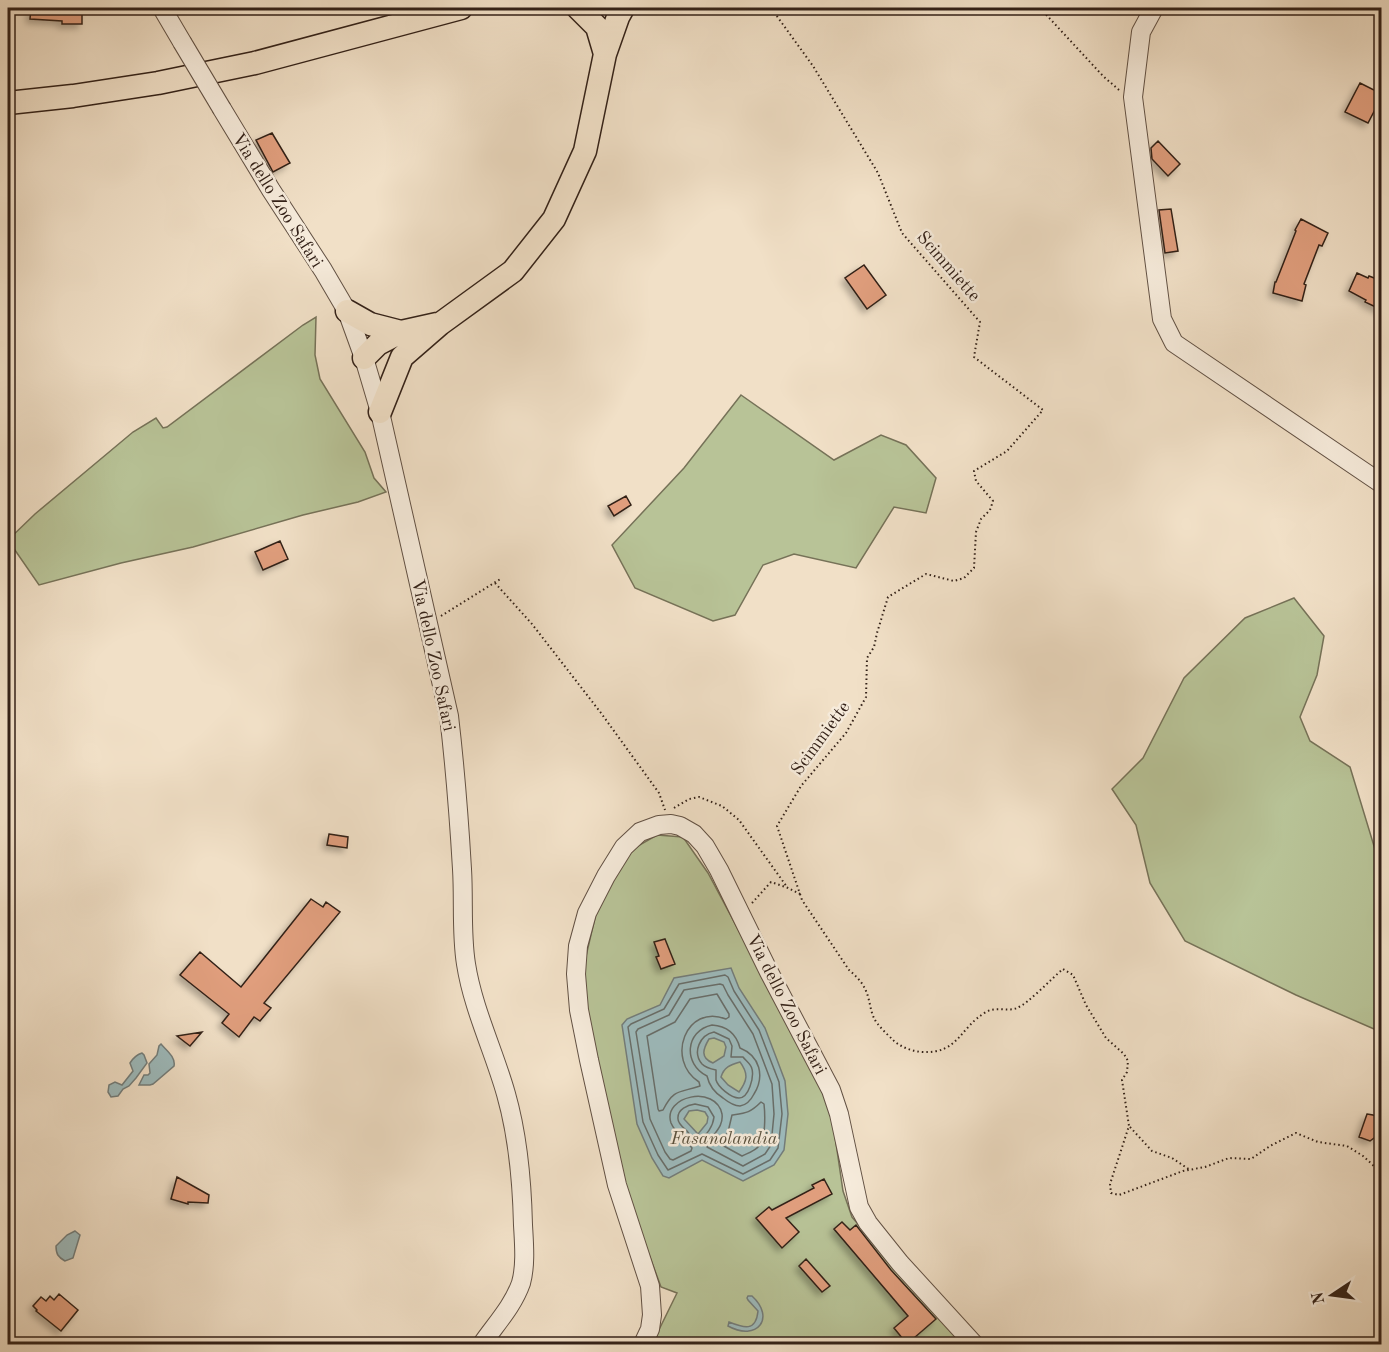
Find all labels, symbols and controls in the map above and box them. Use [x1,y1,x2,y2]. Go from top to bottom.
street label: Via dello Zoo Safari [228,130,326,271]
street label: Scimmiette [913,228,983,305]
street label: Via dello Zoo Safari [408,578,458,733]
street label: Scimmiette [788,698,854,779]
street label: Via dello Zoo Safari [743,931,829,1078]
park label: Fasanolandia [670,1130,778,1148]
north arrow [1302,1265,1362,1325]
text: N [1310,1289,1329,1306]

